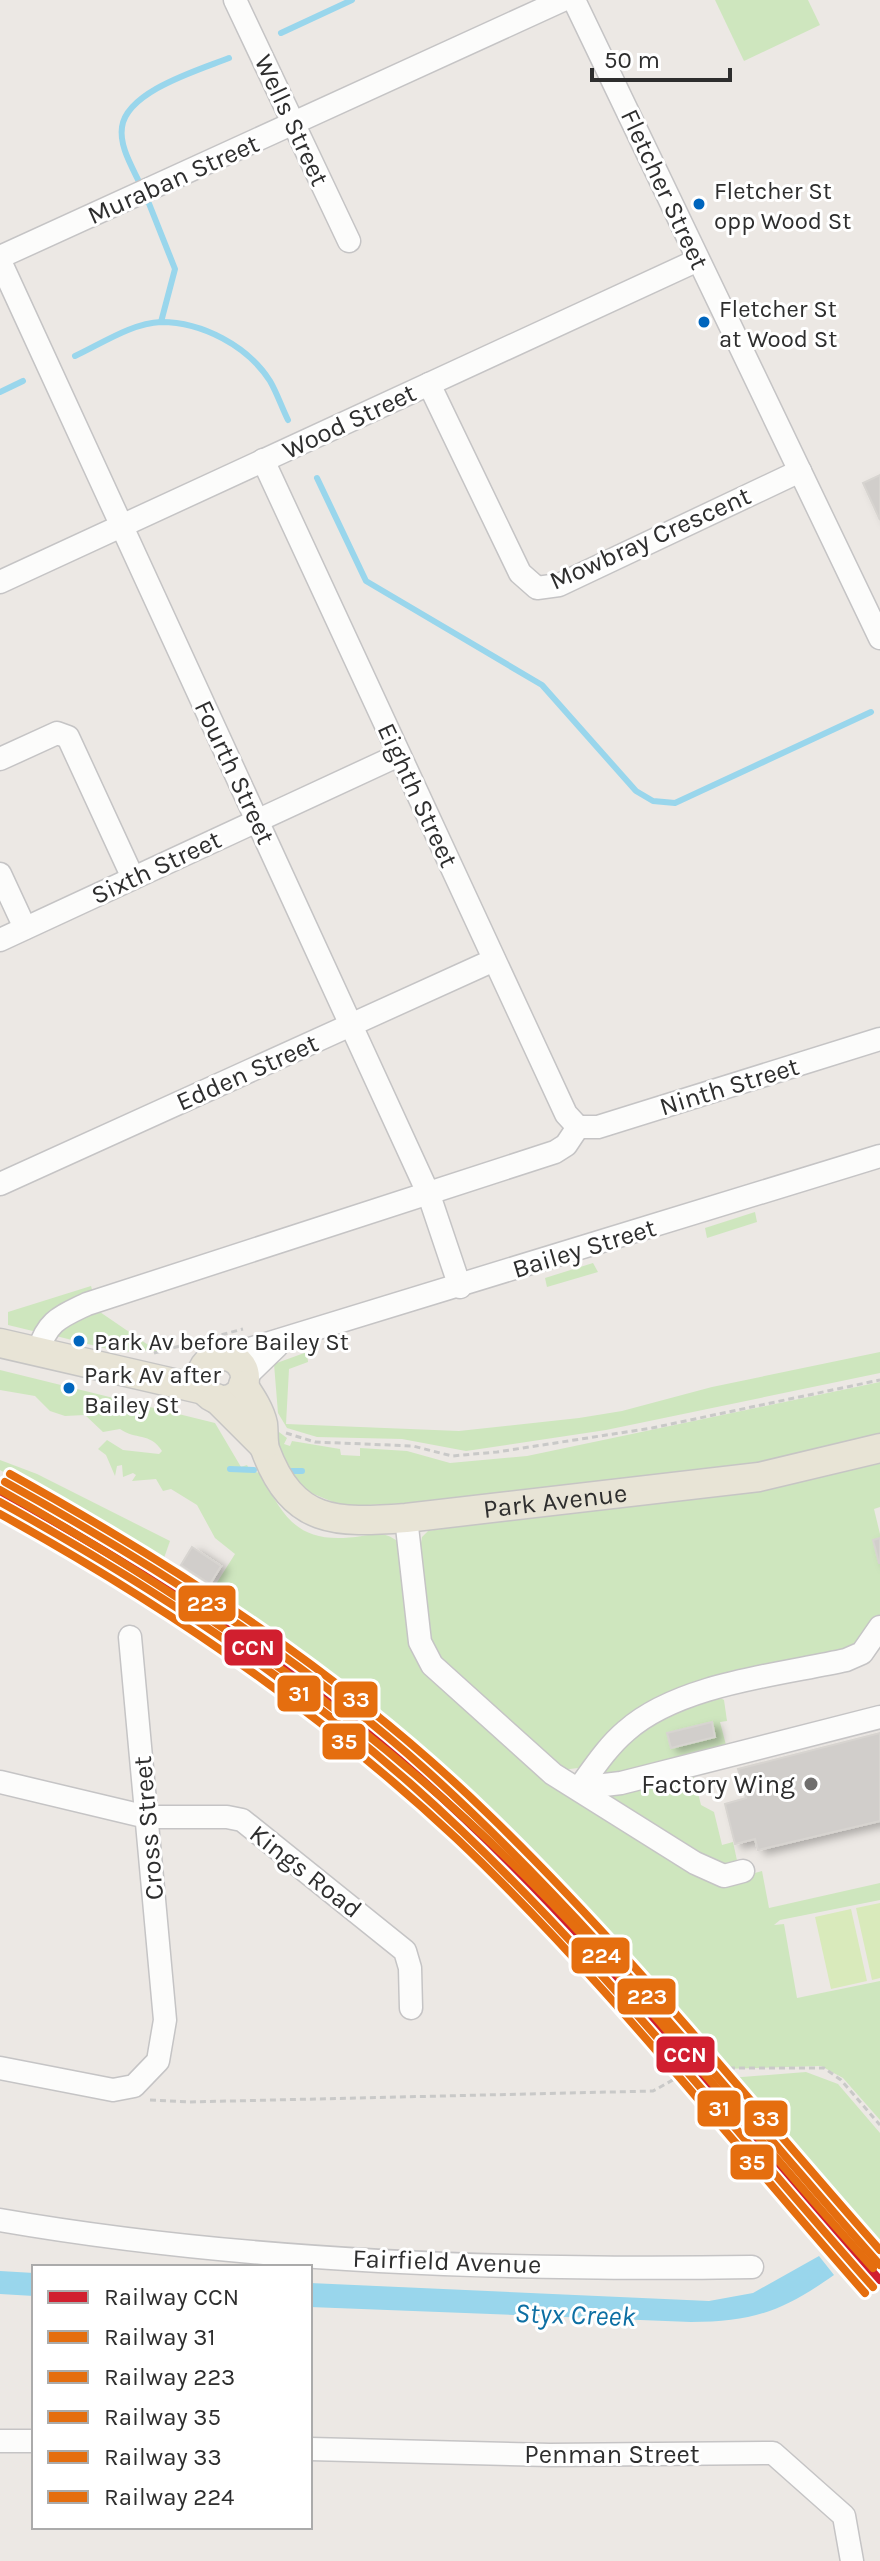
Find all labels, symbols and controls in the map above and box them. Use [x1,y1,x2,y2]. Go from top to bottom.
scale bar [592,32,730,82]
text: 50 m [604,46,660,74]
street label: Wells Street [248,50,336,191]
street label: Fletcher Street [614,104,715,275]
street label: Muraban Street [83,128,264,231]
place label: Fletcher St opp Wood St [714,177,851,235]
marker: Fletcher St opp Wood St [691,196,707,212]
place label: Fletcher St at Wood St [719,295,837,353]
marker: Fletcher St at Wood St [696,314,712,330]
street label: Wood Street [278,377,421,466]
street label: Mowbray Crescent [545,480,756,597]
street label: Fourth Street [188,695,281,849]
street label: Eighth Street [371,718,465,873]
street label: Sixth Street [86,824,226,911]
street label: Edden Street [171,1027,323,1118]
street label: Ninth Street [656,1051,803,1122]
street label: Bailey Street [509,1212,660,1285]
place label: Park Av before Bailey St [94,1328,349,1356]
marker: Park Av before Bailey St [71,1333,87,1349]
place label: Park Av after Bailey St [84,1361,221,1419]
marker: Park Av after Bailey St [61,1380,77,1396]
street label: Park Avenue [482,1477,629,1525]
line badge: 223 [177,1584,237,1623]
text: 223 [187,1591,227,1617]
line badge: CCN [223,1628,284,1667]
text: CCN [231,1635,275,1661]
line badge: 31 [276,1674,322,1713]
line badge: 33 [333,1680,379,1719]
text: 31 [288,1681,310,1707]
text: 33 [342,1687,370,1713]
line badge: 35 [321,1722,367,1761]
text: 35 [331,1729,357,1755]
street label: Cross Street [127,1754,170,1901]
place label: Factory Wing [641,1769,795,1800]
marker: Factory Wing [802,1775,820,1793]
street label: Kings Road [244,1818,368,1925]
line badge: 224 [570,1936,631,1975]
text: 224 [581,1943,621,1969]
line badge: 223 [616,1977,677,2016]
text: 223 [627,1984,667,2010]
line badge: CCN [655,2035,716,2074]
text: CCN [663,2042,707,2068]
line badge: 31 [696,2089,742,2128]
text: 31 [708,2096,730,2122]
line badge: 33 [743,2099,789,2138]
text: 33 [752,2106,780,2132]
line badge: 35 [729,2143,775,2181]
text: 35 [739,2150,765,2176]
street label: Fairfield Avenue [352,2243,542,2280]
legend [32,2265,312,2529]
text: Railway CCN [104,2283,239,2311]
water label: Styx Creek [514,2296,637,2333]
text: Railway 31 [104,2323,215,2351]
text: Railway 223 [104,2363,235,2391]
text: Railway 35 [104,2403,221,2431]
street label: Penman Street [524,2439,700,2470]
text: Railway 33 [104,2443,222,2471]
text: Railway 224 [104,2483,234,2511]

